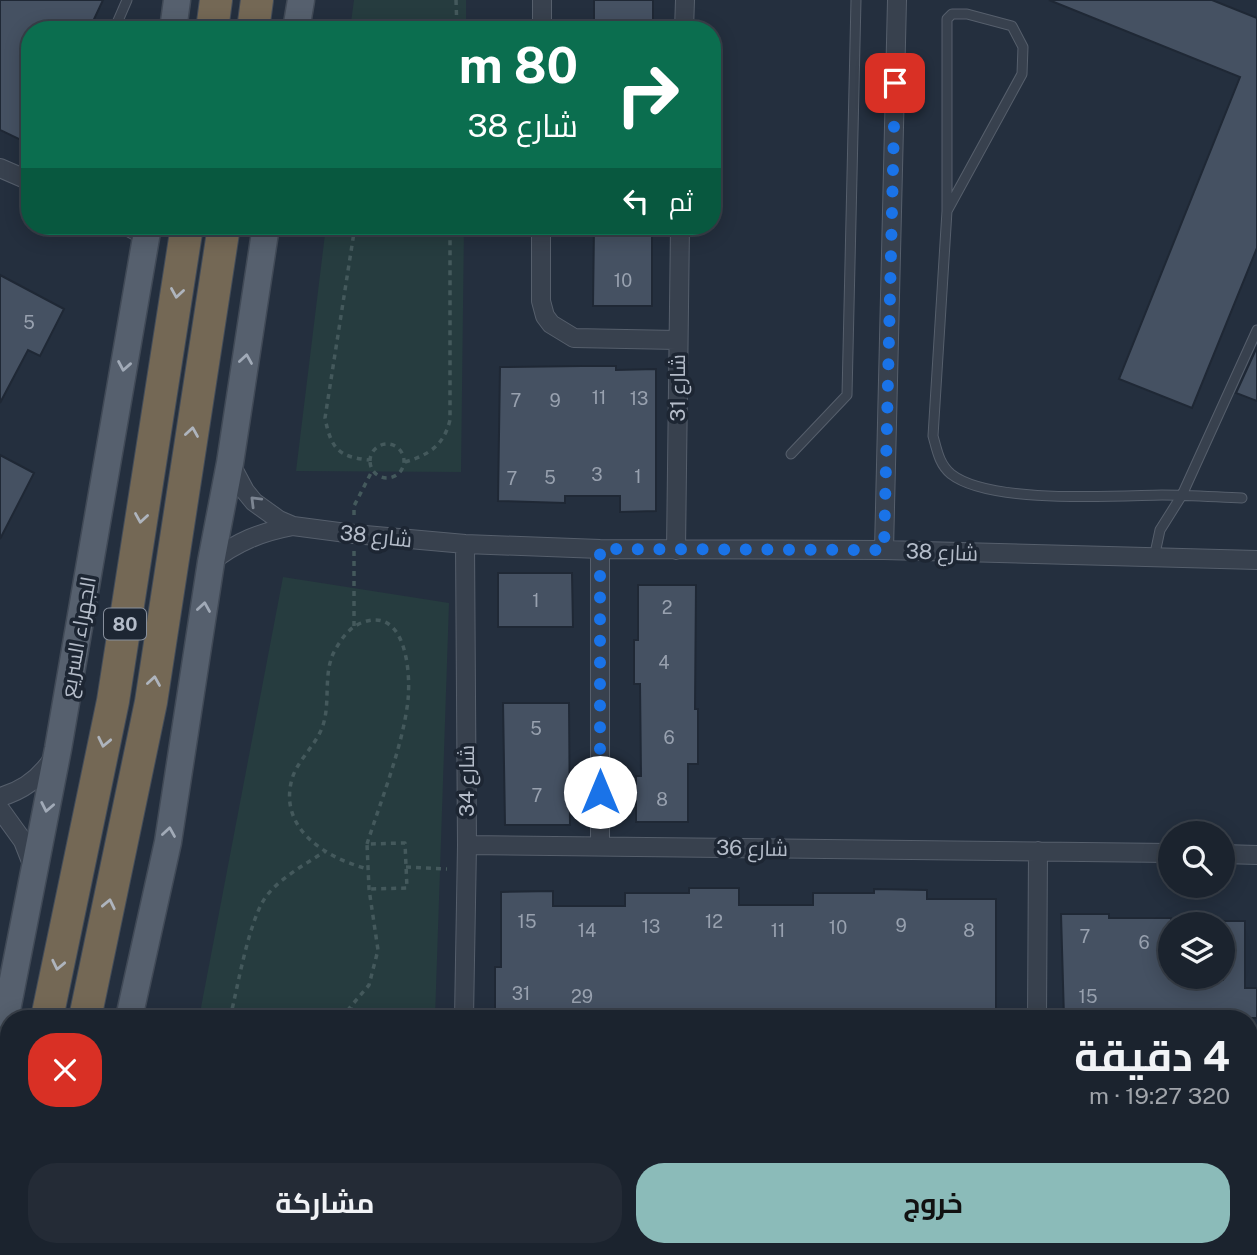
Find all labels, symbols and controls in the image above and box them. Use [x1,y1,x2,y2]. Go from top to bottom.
text: 80 m [459,36,578,94]
icon: right [602,49,693,140]
pin [865,53,925,113]
icon: arrive [876,64,914,102]
text: شارع 38 [468,107,578,144]
icon: left [617,182,655,220]
text: ثم [669,186,693,217]
house number: 10 [614,270,632,291]
one-way arrow [169,287,184,299]
house number: 5 [23,312,35,333]
one-way arrow [238,353,253,365]
street label: شارع 31 [665,354,692,422]
one-way arrow [118,359,133,371]
house number: 11 [592,387,606,408]
house number: 13 [630,388,648,409]
house number: 7 [511,390,521,411]
house number: 9 [549,390,561,411]
one-way arrow [184,426,199,438]
house number: 3 [591,464,603,485]
house number: 1 [634,466,642,487]
house number: 5 [544,467,556,488]
house number: 7 [507,468,517,489]
one-way arrow [250,496,263,509]
one-way arrow [134,512,149,524]
street label: شارع 38 [338,520,413,554]
street label: شارع 38 [905,538,979,568]
street label: الجهراء السريع [55,575,103,700]
house number: 1 [532,590,540,611]
house number: 2 [662,597,672,618]
one-way arrow [196,601,211,613]
road number: 80 [104,608,146,639]
house number: 4 [658,652,670,673]
one-way arrow [146,675,161,687]
house number: 5 [530,718,542,739]
house number: 6 [663,727,675,748]
one-way arrow [98,736,113,748]
street label: شارع 34 [454,745,481,817]
position arrow [563,755,637,829]
house number: 7 [532,785,542,806]
house number: 8 [656,789,668,810]
one-way arrow [41,801,56,813]
map controls [1158,821,1235,989]
button: search [1158,821,1235,898]
one-way arrow [161,826,176,838]
street label: شارع 36 [716,835,788,863]
one-way arrow [100,898,115,910]
house number: 15 [518,911,536,932]
house number: 12 [705,911,723,932]
button: layers [1158,912,1235,989]
house number: 9 [895,915,907,936]
house number: 13 [642,916,660,937]
house number: 10 [829,917,847,938]
house number: 14 [578,920,596,941]
house number: 11 [771,920,785,941]
house number: 8 [963,920,975,941]
house number: 7 [1080,926,1090,947]
house number: 6 [1138,932,1150,953]
one-way arrow [52,959,67,971]
house number: 31 [512,983,530,1004]
house number: 29 [571,986,593,1007]
house number: 15 [1079,986,1097,1007]
text: 4 دقيقة [1074,1031,1230,1080]
button: close [28,1033,102,1107]
text: 320 m · 19:27 [1089,1082,1230,1109]
button: مشاركة [28,1163,622,1243]
button: خروج [636,1163,1230,1243]

